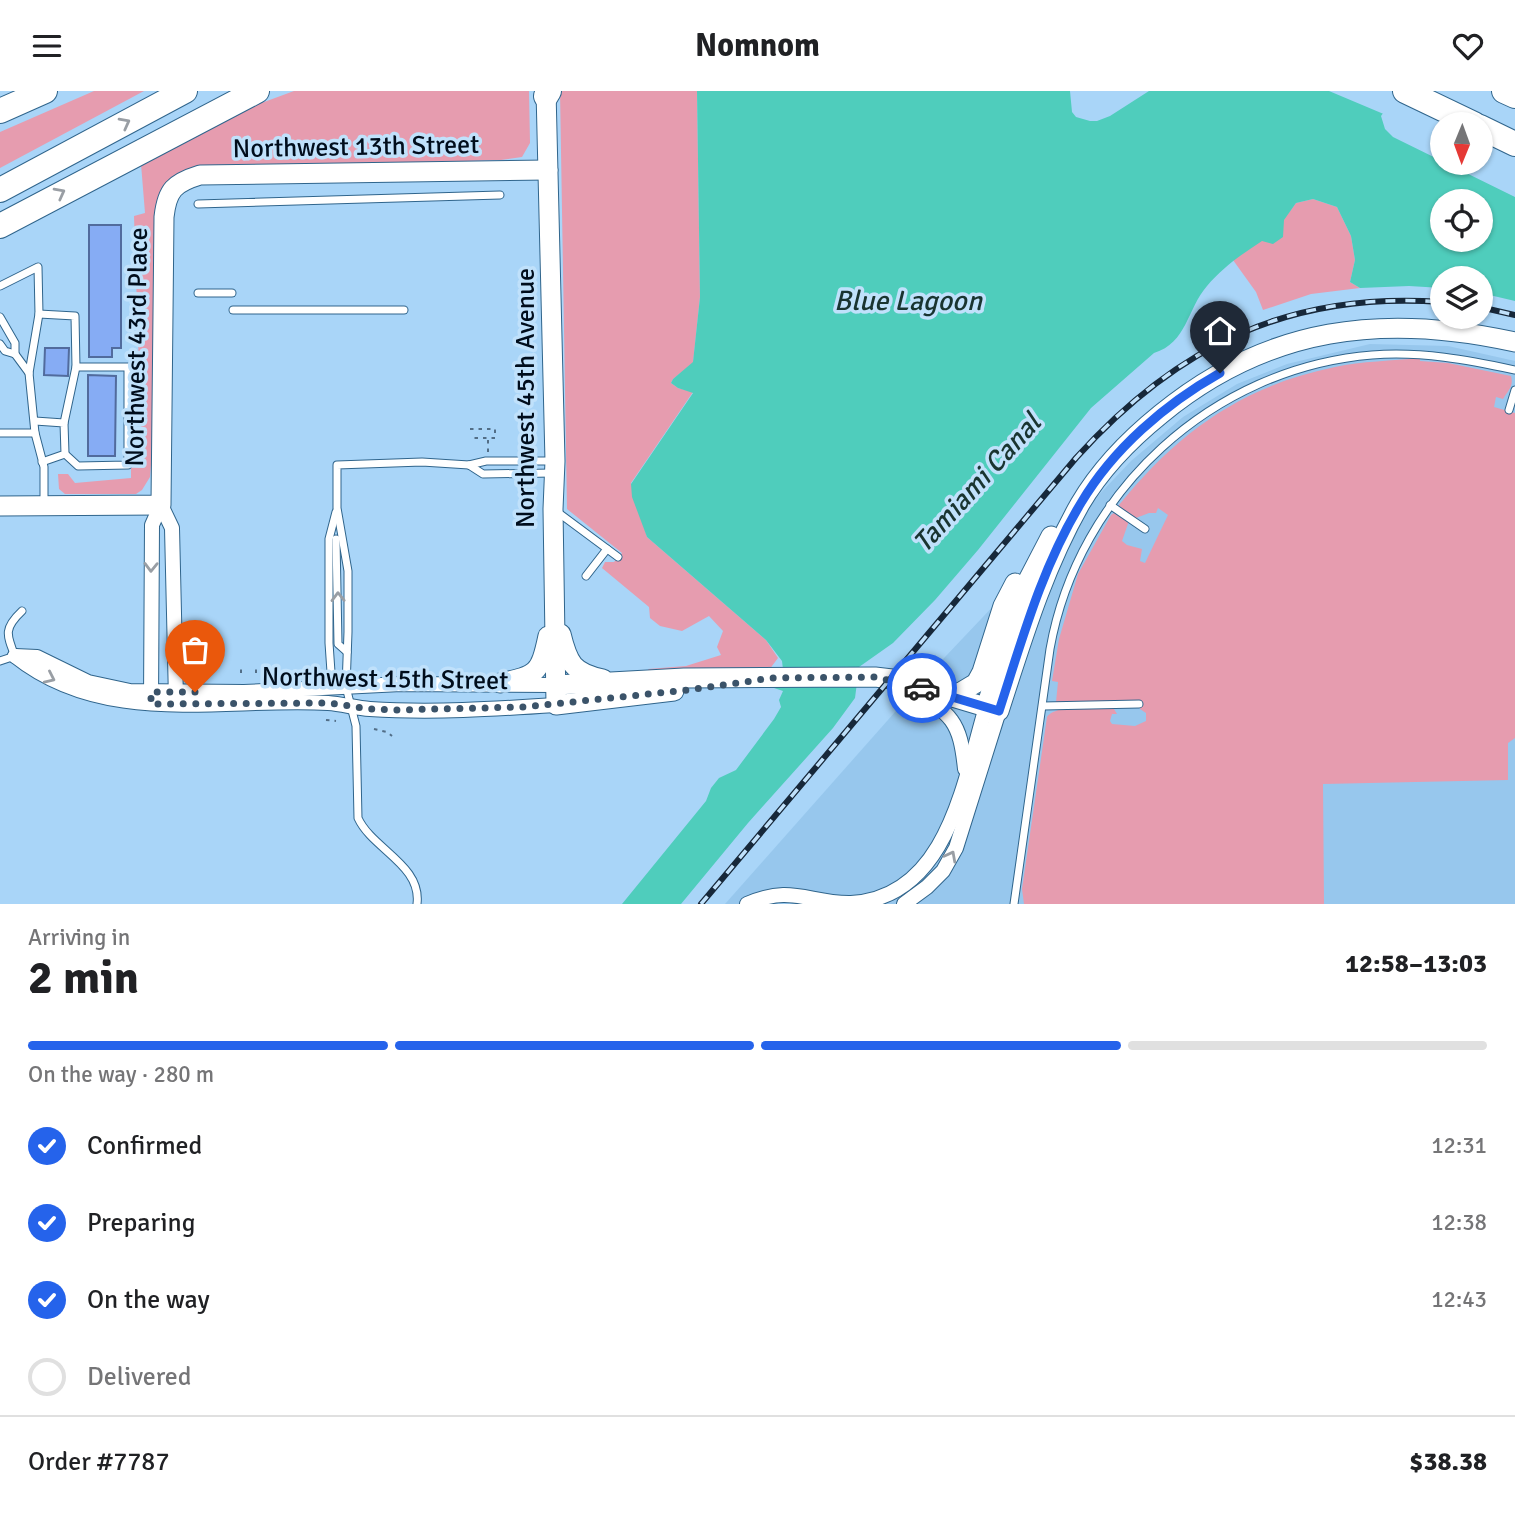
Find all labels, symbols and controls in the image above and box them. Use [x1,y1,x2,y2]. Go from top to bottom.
text: Nomnom [695,26,820,65]
icon: menu [28,27,66,65]
icon: heart [1449,27,1487,65]
north arrow [1430,112,1493,175]
map controls [1430,112,1493,329]
one-way arrow [118,118,130,131]
street label: Northwest 13th Street [232,129,480,165]
one-way arrow [53,188,65,202]
button: locate [1430,189,1493,252]
street label: Northwest 43rd Place [119,227,155,467]
button: layers [1430,266,1493,329]
street label: Northwest 45th Avenue [510,268,542,528]
water label: Blue Lagoon [834,284,983,318]
pin [1190,301,1250,373]
icon: home [1201,312,1239,350]
water label: Tamiami Canal [906,405,1049,559]
one-way arrow [143,562,158,573]
one-way arrow [330,592,346,602]
pin [165,620,225,692]
icon: bag [176,631,214,669]
courier [887,653,957,723]
street label: Northwest 15th Street [261,661,509,697]
icon: car [903,669,941,707]
one-way arrow [43,670,55,684]
one-way arrow [943,850,956,863]
text: Arriving in [28,923,130,952]
text: 12:58–13:03 [1345,948,1487,980]
text: 2 min [28,950,139,1006]
text: On the way · 280 m [28,1060,214,1089]
icon: check [28,1127,66,1165]
text: Confirmed [87,1130,202,1162]
text: 12:31 [1431,1131,1487,1160]
icon: check [28,1204,66,1242]
text: Preparing [87,1207,195,1239]
text: 12:38 [1431,1208,1487,1237]
icon: check [28,1281,66,1319]
text: On the way [87,1284,210,1316]
text: 12:43 [1431,1285,1487,1314]
text: Delivered [87,1361,192,1393]
text: Order #7787 [28,1446,169,1478]
text: $38.38 [1409,1446,1487,1478]

